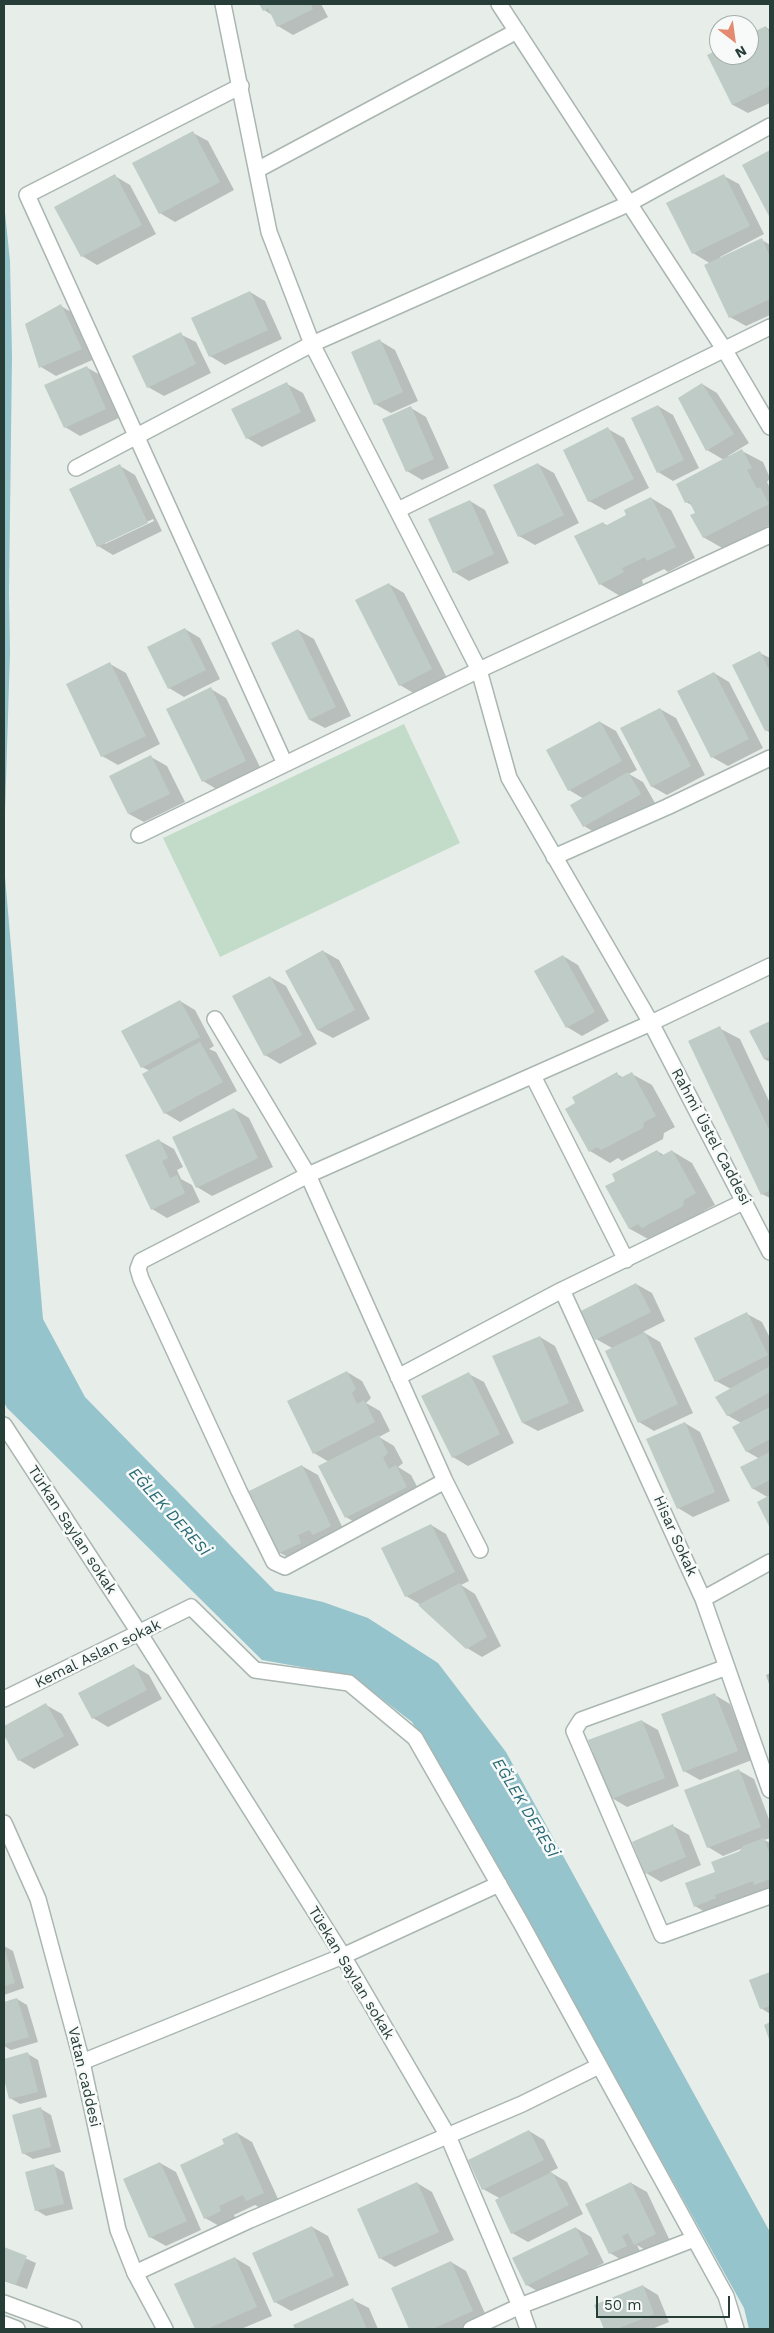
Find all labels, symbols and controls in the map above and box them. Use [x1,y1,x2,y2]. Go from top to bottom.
north arrow [709,15,759,65]
text: N [733,43,749,62]
street label: Rahmi Üstel Caddesi [667,1066,755,1208]
street label: Türkan Saylan sokak [24,1462,120,1598]
water label: EĞLEK DERESİ [124,1464,214,1560]
street label: Hisar Sokak [649,1493,701,1579]
street label: Kemal Aslan sokak [32,1616,164,1692]
water label: EĞLEK DERESİ [488,1755,562,1861]
street label: Tüekan Saylan sokak [304,1903,398,2043]
street label: Vatan caddesi [64,2025,104,2129]
scale bar [599,2286,733,2318]
text: 50 m [604,2296,641,2314]

